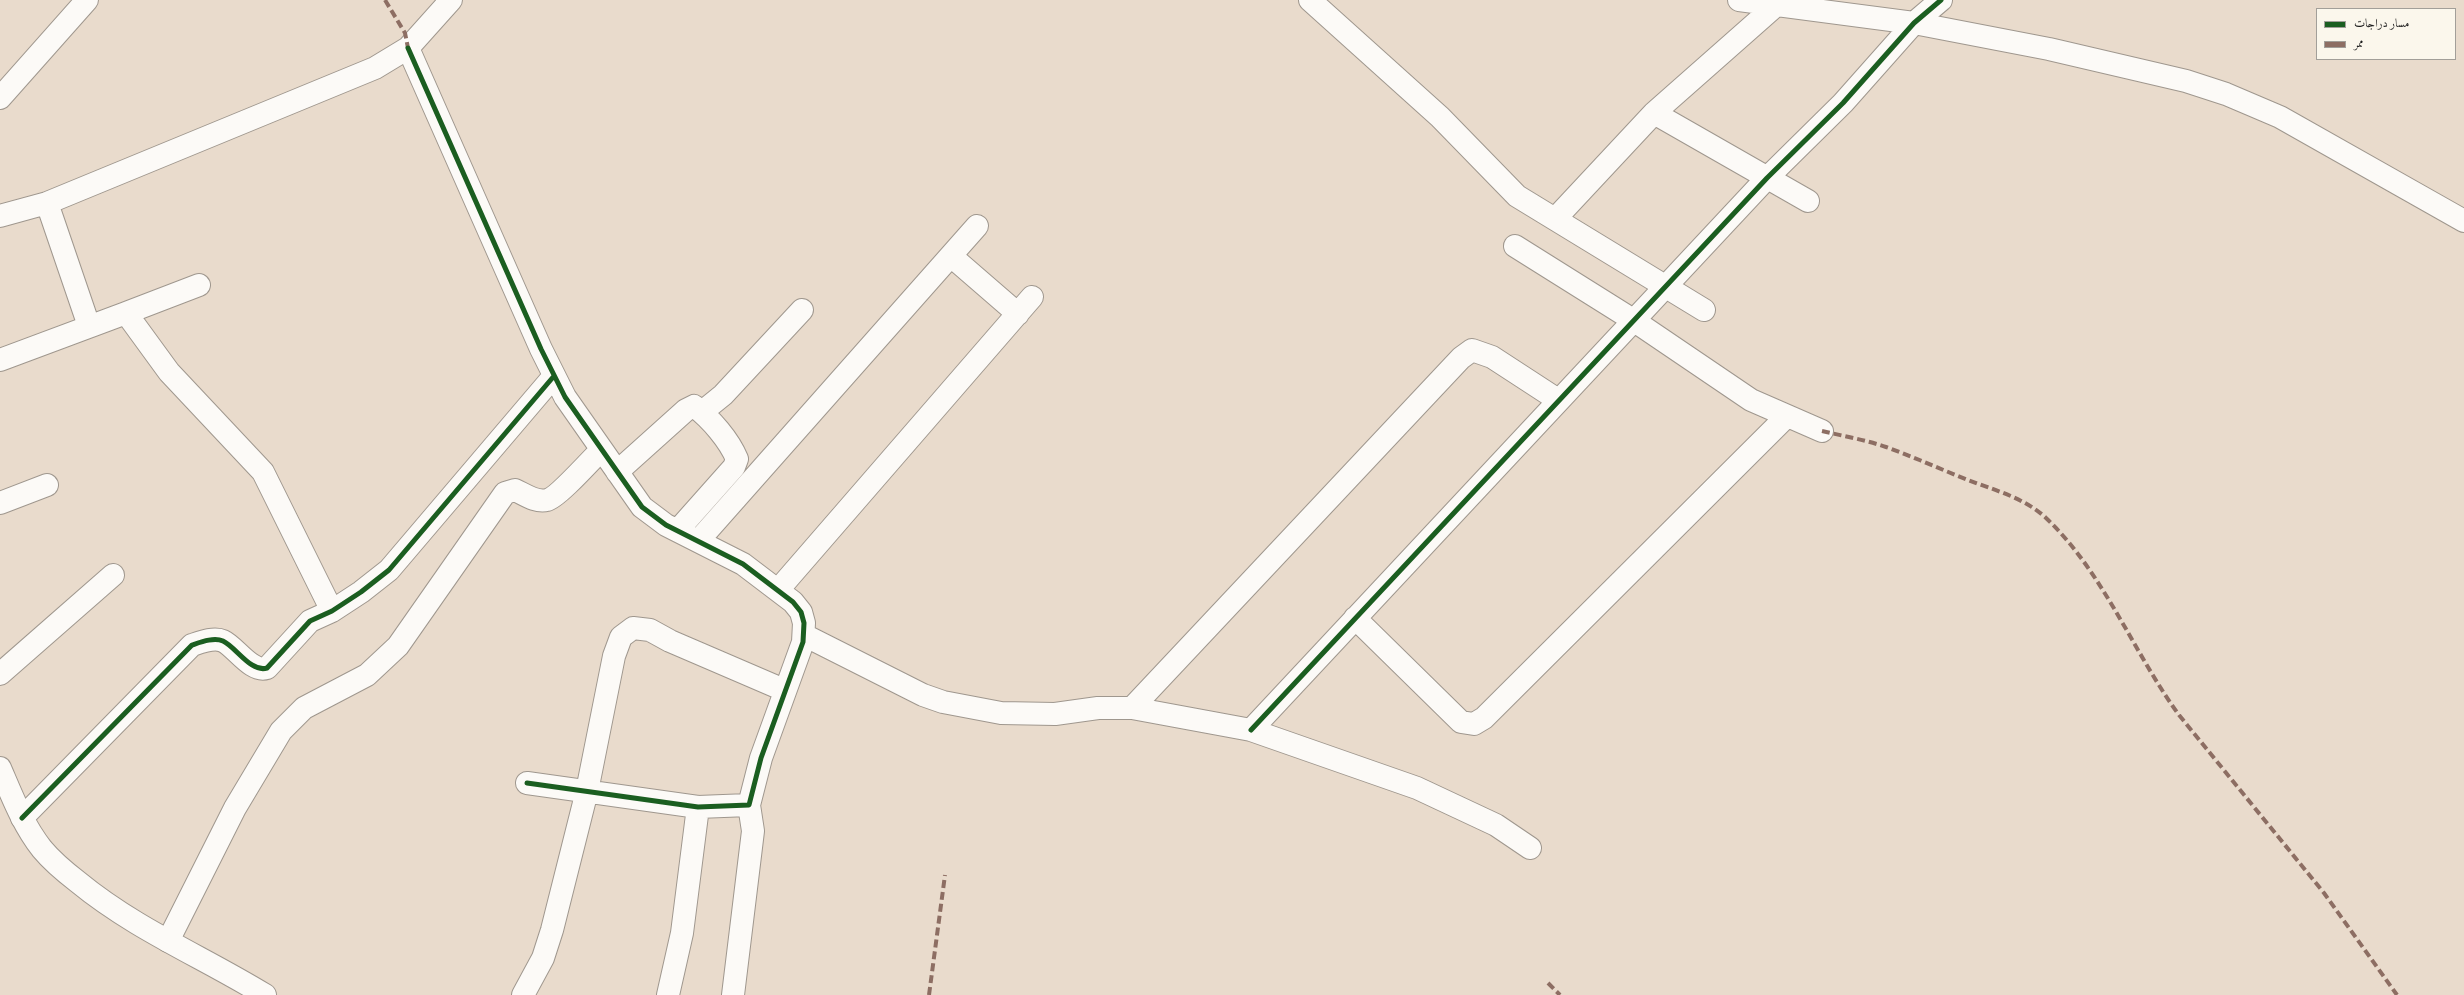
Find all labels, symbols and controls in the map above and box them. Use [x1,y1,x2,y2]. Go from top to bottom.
legend [2316,8,2456,60]
text: مسار دراجات [2354,15,2409,31]
text: ممر [2354,35,2364,51]

